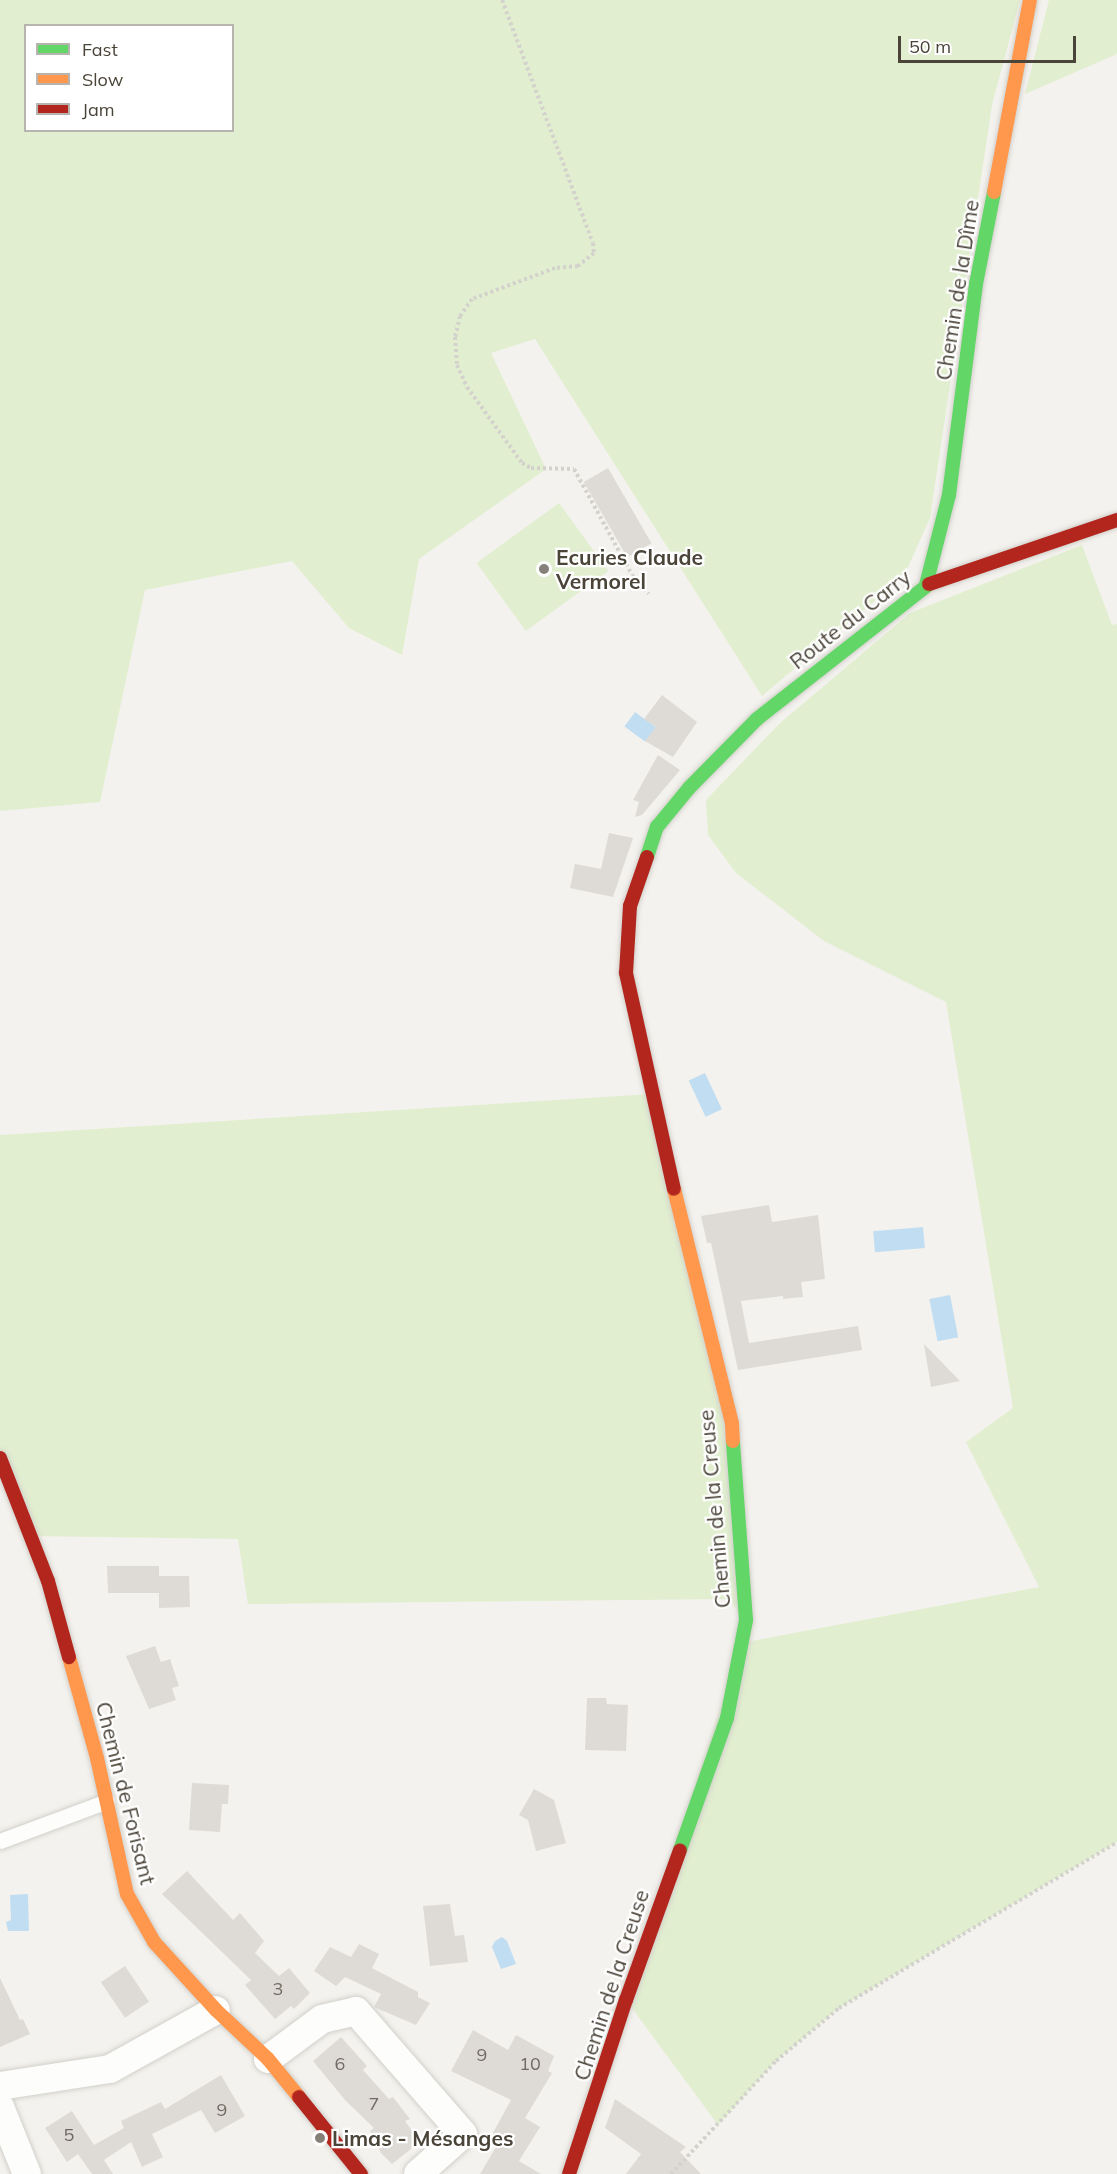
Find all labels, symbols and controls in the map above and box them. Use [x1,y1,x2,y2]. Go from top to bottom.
legend [24,24,234,132]
scale bar [901,24,1080,62]
text: 50 m [909,35,951,58]
text: Fast [82,38,118,61]
text: Slow [82,68,123,91]
text: Jam [82,98,115,121]
street label: Chemin de la Dîme [930,198,984,382]
place label: Ecuries Claude Vermorel [556,544,703,594]
marker: Ecuries Claude Vermorel [537,562,551,576]
street label: Route du Carry [785,564,915,674]
street label: Chemin de la Creuse [693,1409,735,1609]
street label: Chemin de Forisant [91,1699,161,1887]
street label: Chemin de la Creuse [568,1886,654,2084]
house number: 3 [273,1978,283,2000]
house number: 9 [477,2044,487,2066]
house number: 6 [335,2053,345,2075]
house number: 10 [519,2053,541,2075]
house number: 7 [369,2093,379,2115]
house number: 9 [217,2099,227,2121]
house number: 5 [64,2124,74,2146]
place label: Limas - Mésanges [332,2125,513,2151]
marker: Limas - Mésanges [313,2131,327,2145]

